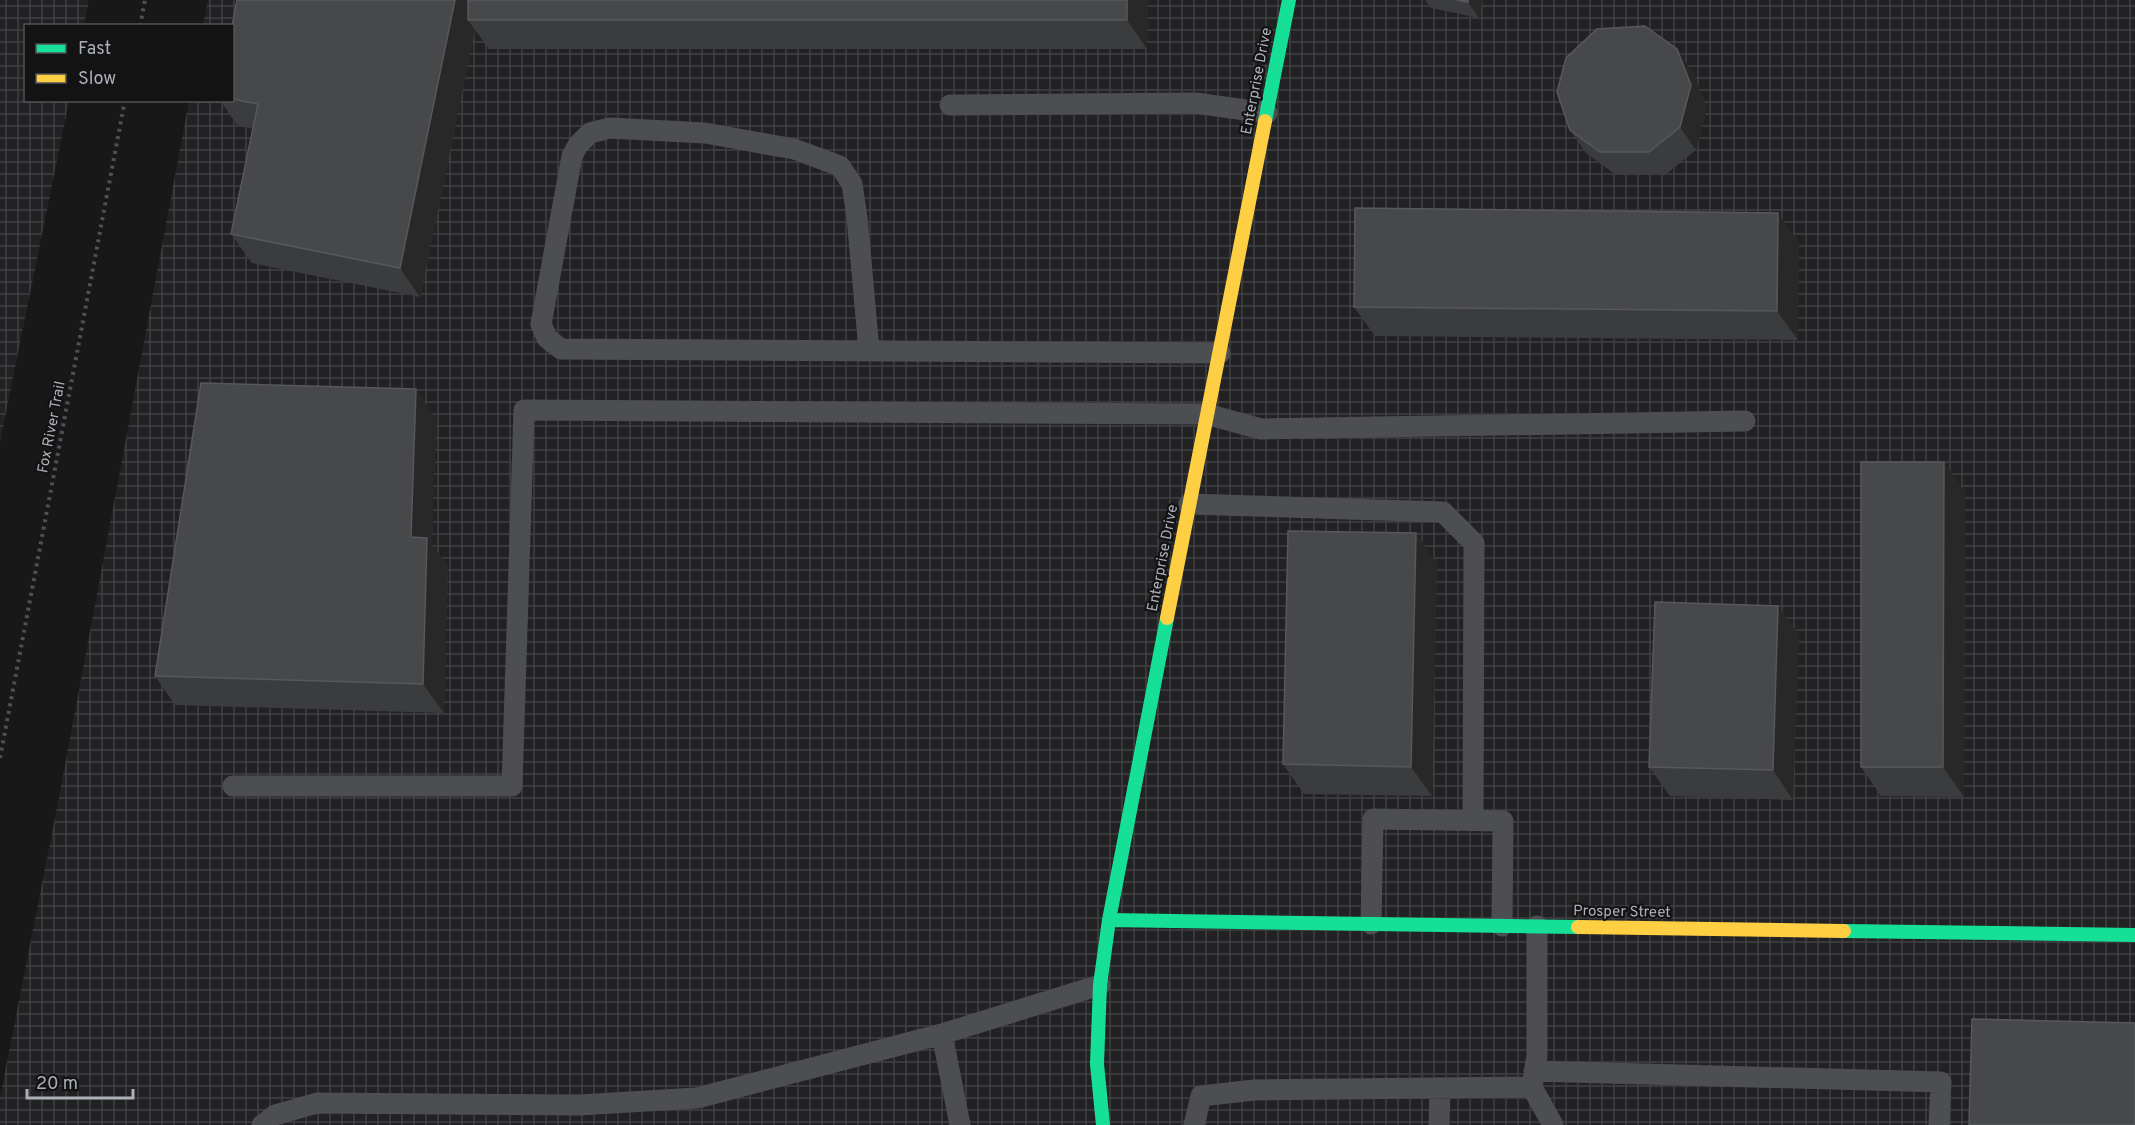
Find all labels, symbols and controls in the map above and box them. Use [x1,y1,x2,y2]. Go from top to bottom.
legend [24,24,234,102]
street label: Enterprise Drive [1238,26,1277,136]
text: Fast [78,38,111,61]
text: Slow [78,68,116,91]
street label: Fox River Trail [34,380,71,475]
street label: Enterprise Drive [1144,503,1183,613]
street label: Prosper Street [1573,902,1671,923]
scale bar [27,1062,134,1100]
text: 20 m [36,1073,78,1096]

